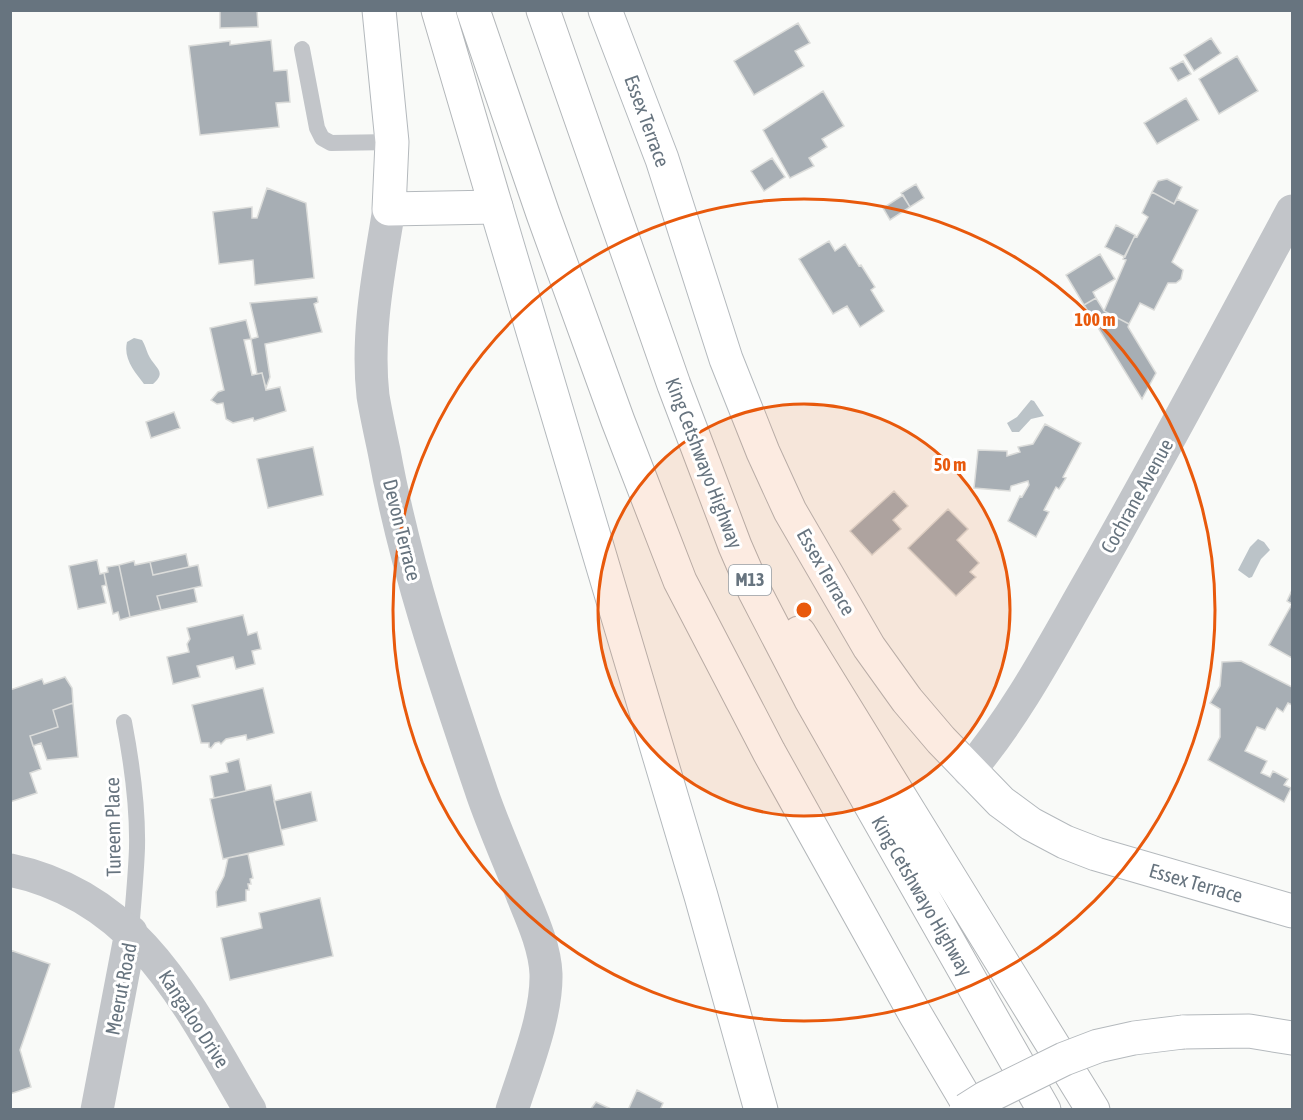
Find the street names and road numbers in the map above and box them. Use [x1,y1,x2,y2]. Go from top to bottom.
street label: Essex Terrace [620,72,675,170]
street label: King Cetshwayo Highway [661,374,748,551]
street label: Cochrane Avenue [1096,435,1177,557]
street label: Devon Terrace [379,477,426,583]
street label: Essex Terrace [792,524,860,619]
road number: M13 [729,565,771,595]
street label: Tureem Place [100,777,125,877]
street label: King Cetshwayo Highway [867,812,978,980]
street label: Essex Terrace [1147,858,1246,907]
street label: Meerut Road [100,941,141,1037]
street label: Kangaloo Drive [154,966,234,1072]

